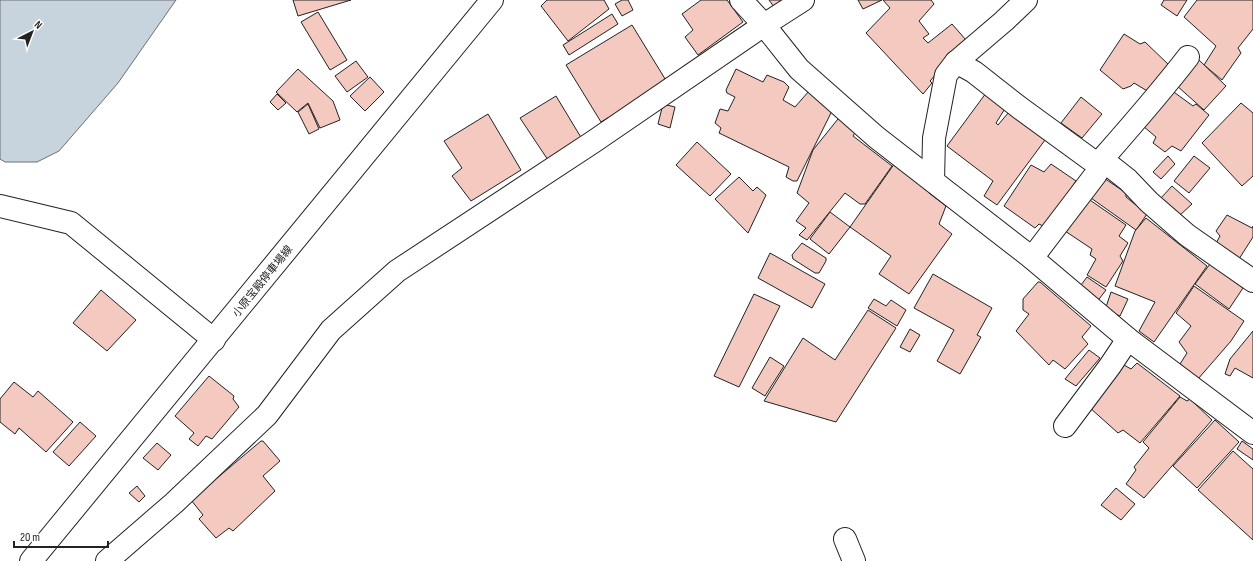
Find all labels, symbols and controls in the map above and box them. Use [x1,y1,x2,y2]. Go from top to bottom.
north arrow [12,12,52,52]
text: N [32,18,45,32]
street label: 小原宝殿停車場線 [230,243,295,320]
scale bar [14,523,108,549]
text: 20 m [20,530,40,545]

